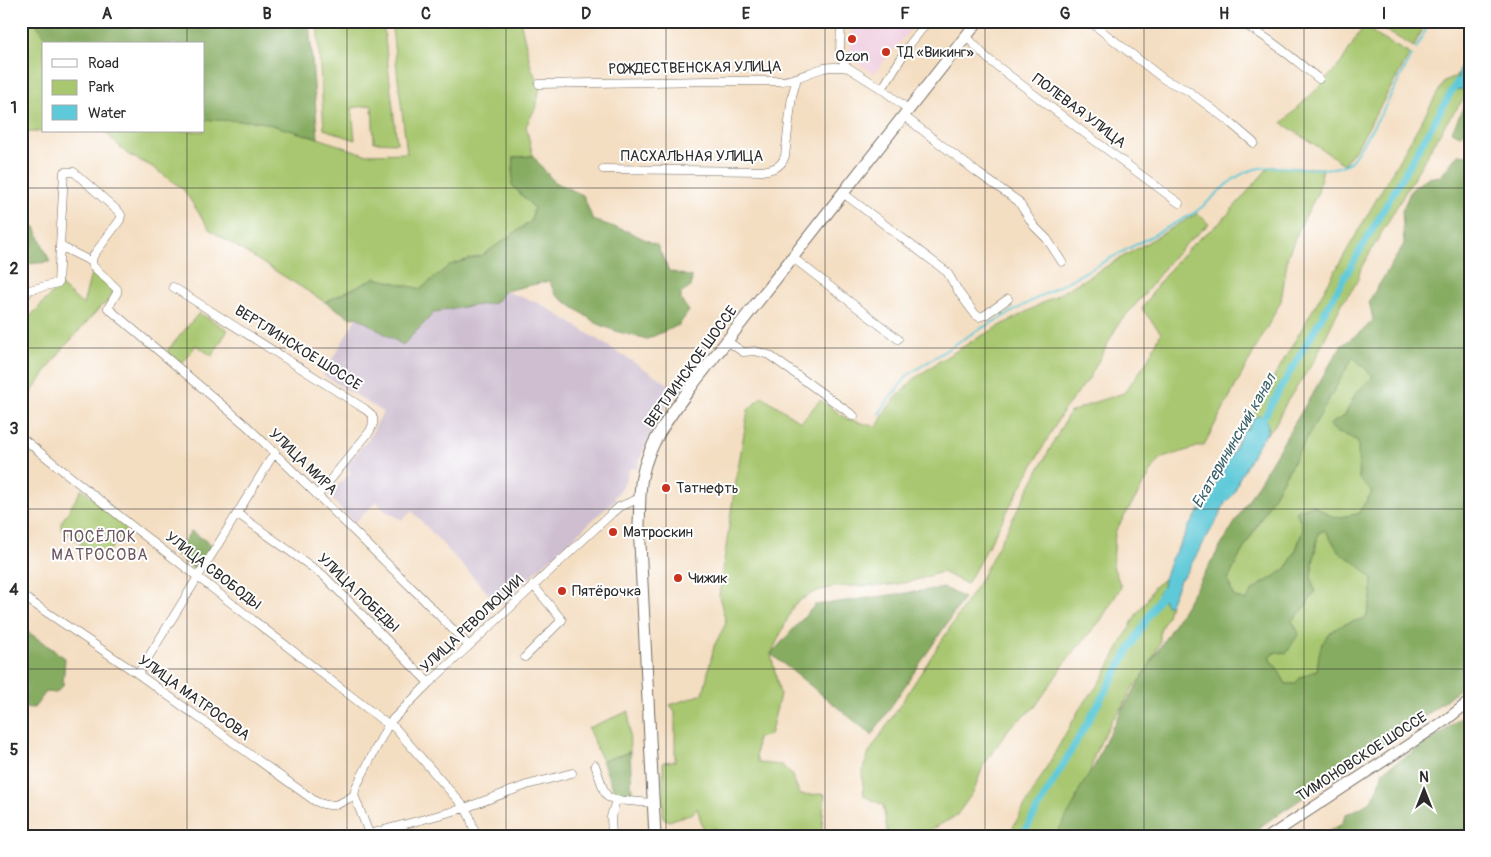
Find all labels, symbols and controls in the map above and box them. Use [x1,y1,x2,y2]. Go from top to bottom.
text: A [102,4,113,24]
text: B [262,4,272,24]
text: C [421,4,431,24]
text: D [581,4,591,24]
text: E [742,4,751,24]
text: F [900,4,910,24]
text: G [1060,4,1071,24]
text: H [1219,4,1229,24]
text: I [1382,4,1386,24]
marker: Ozon [846,33,858,45]
legend [42,42,205,132]
place label: ТД «Викинг» [896,43,974,62]
marker: ТД «Викинг» [880,46,892,58]
place label: Ozon [835,47,869,66]
text: Road [88,54,119,73]
street label: РОЖДЕСТВЕНСКАЯ УЛИЦА [608,57,782,79]
street label: ПОЛЕВАЯ УЛИЦА [1028,69,1130,153]
text: Park [88,78,115,97]
text: 1 [11,98,17,118]
text: Water [88,104,127,123]
street label: ПАСХАЛЬНАЯ УЛИЦА [621,147,763,166]
text: 2 [10,259,19,279]
street label: ВЕРТЛИНСКОЕ ШОССЕ [231,301,365,395]
street label: ВЕРТЛИНСКОЕ ШОССЕ [640,302,742,432]
water label: Екатерининский канал [1187,369,1281,512]
text: 3 [10,419,19,439]
street label: УЛИЦА МИРА [265,425,341,499]
place label: Татнефть [676,479,739,498]
marker: Татнефть [660,482,672,494]
place label: Матроскин [623,523,693,542]
marker: Матроскин [607,526,619,538]
district label: ПОСЁЛОК МАТРОСОВА [51,527,149,565]
street label: УЛИЦА СВОБОДЫ [161,528,265,614]
street label: УЛИЦА ПОБЕДЫ [313,549,403,637]
place label: Чижик [688,569,728,588]
street label: УЛИЦА РЕВОЛЮЦИИ [416,571,528,677]
marker: Чижик [672,572,684,584]
text: 4 [9,580,19,600]
place label: Пятёрочка [572,582,641,601]
marker: Пятёрочка [556,585,568,597]
street label: УЛИЦА МАТРОСОВА [134,651,254,745]
street label: ТИМОНОВСКОЕ ШОССЕ [1293,708,1431,806]
text: 5 [10,740,19,760]
north arrow [1398,764,1448,814]
text: N [1419,769,1429,786]

